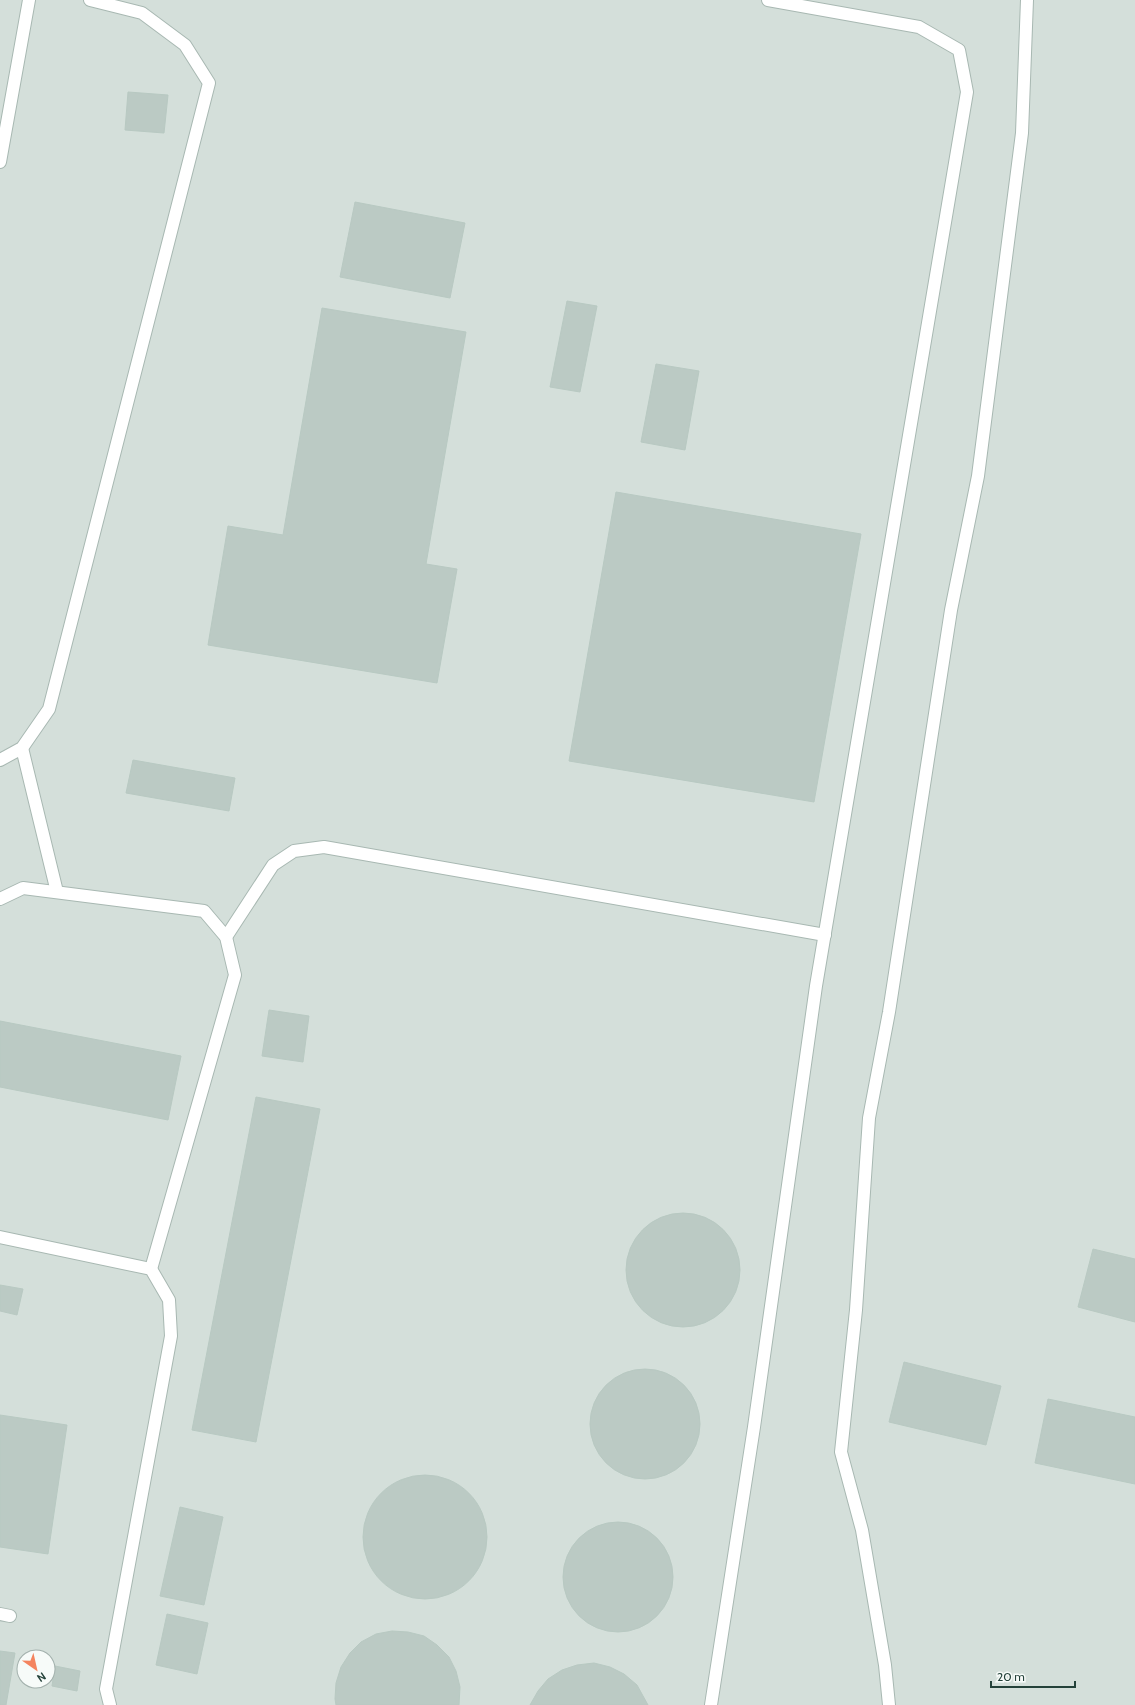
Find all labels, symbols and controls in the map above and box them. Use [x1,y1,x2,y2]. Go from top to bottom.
north arrow [16,1649,56,1689]
scale bar [991,1663,1075,1689]
text: N [34,1669,49,1685]
text: 20 m [997,1669,1025,1684]

